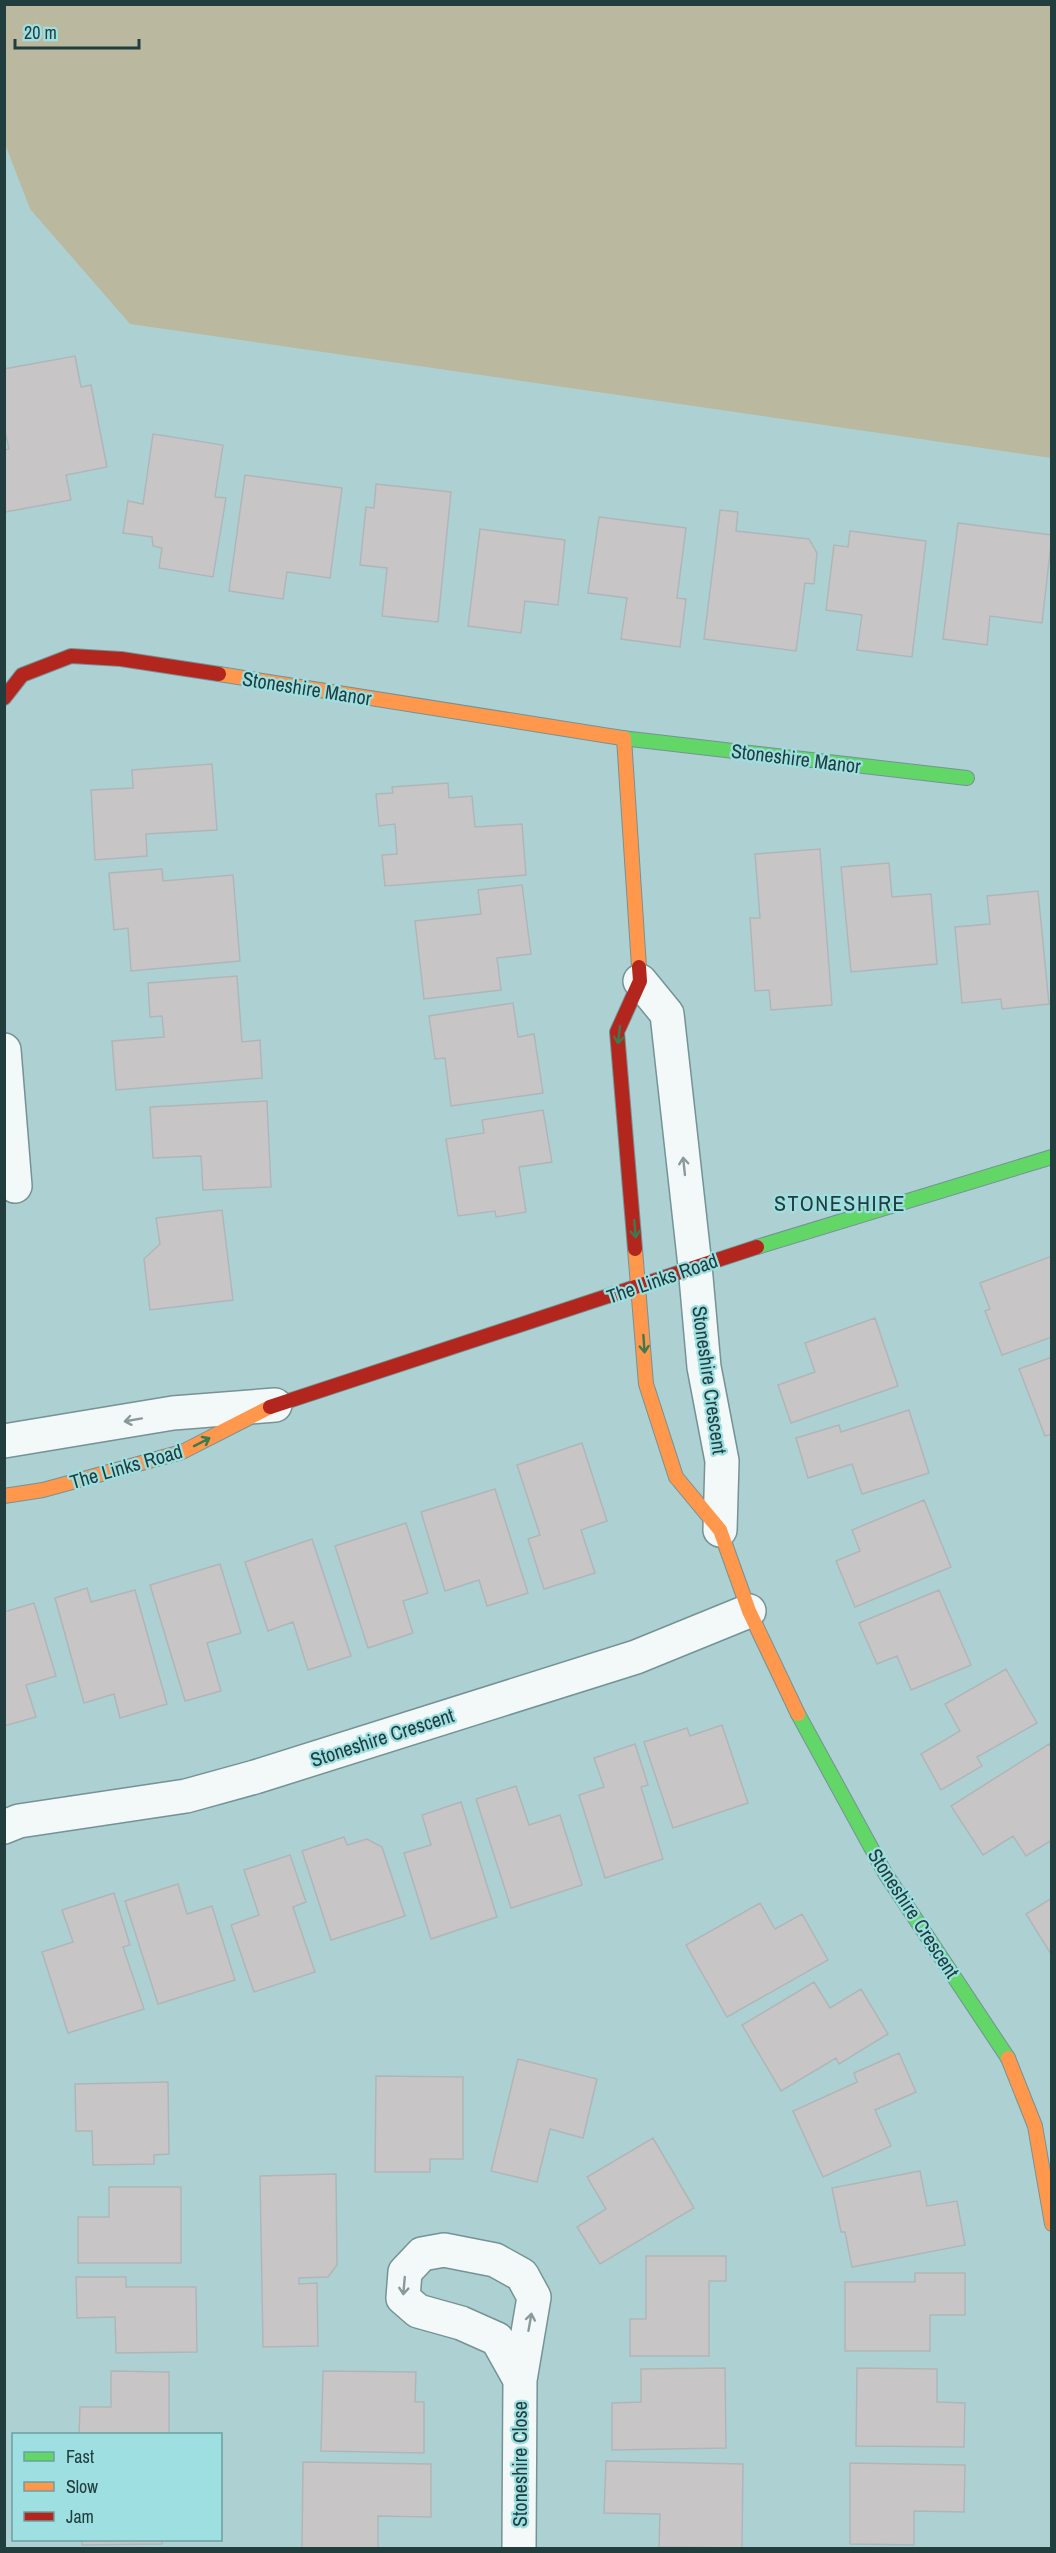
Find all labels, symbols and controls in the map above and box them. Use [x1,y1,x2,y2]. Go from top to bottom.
scale bar [15,12,140,50]
text: 20 m [24,20,57,45]
street label: Stoneshire Manor [241,664,374,712]
street label: Stoneshire Manor [730,737,863,779]
one-way arrow [613,1025,624,1044]
one-way arrow [678,1157,689,1177]
district label: STONESHIRE [774,1188,906,1218]
one-way arrow [630,1219,641,1239]
street label: The Links Road [603,1246,721,1310]
street label: Stoneshire Crescent [686,1304,734,1456]
one-way arrow [638,1334,649,1354]
one-way arrow [124,1415,144,1426]
one-way arrow [193,1436,210,1448]
street label: The Links Road [67,1437,185,1495]
street label: Stoneshire Crescent [307,1701,458,1773]
street label: Stoneshire Crescent [862,1843,966,1983]
one-way arrow [398,2275,409,2295]
one-way arrow [524,2313,535,2333]
street label: Stoneshire Close [506,2401,533,2527]
legend [12,2433,222,2541]
text: Fast [66,2444,94,2469]
text: Slow [66,2474,98,2499]
text: Jam [66,2504,94,2529]

